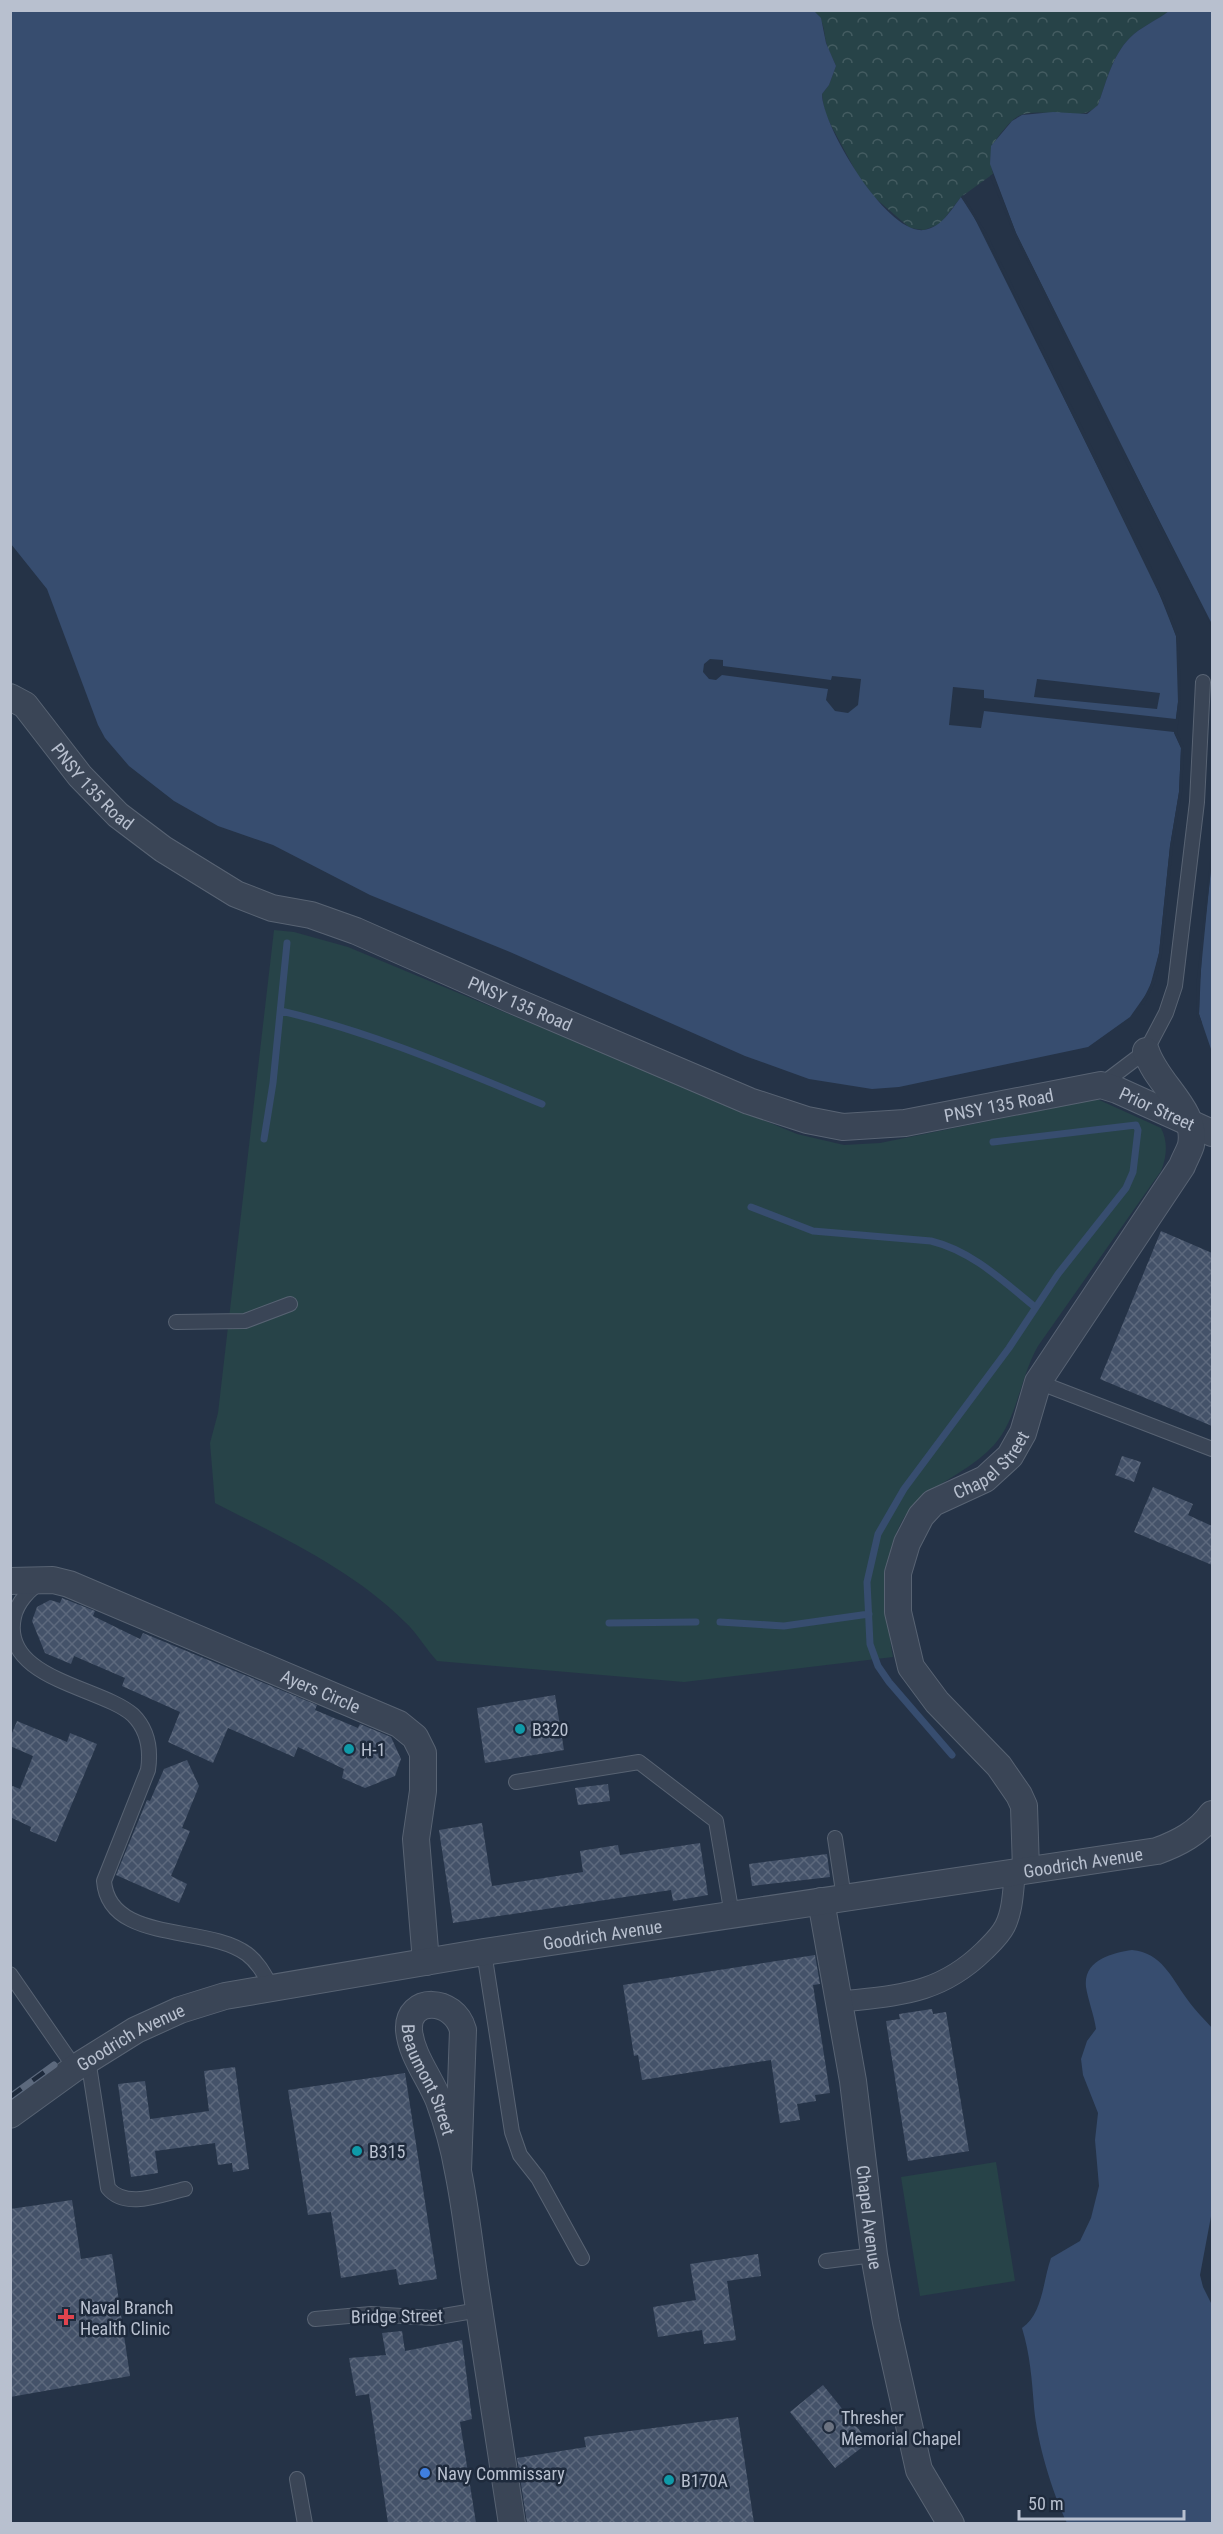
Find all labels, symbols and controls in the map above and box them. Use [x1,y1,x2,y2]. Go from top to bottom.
street label: PNSY 135 Road [48,738,138,834]
street label: PNSY 135 Road [465,972,575,1035]
street label: Prior Street [1116,1082,1198,1134]
street label: PNSY 135 Road [942,1084,1055,1126]
street label: Chapel Street [950,1427,1033,1503]
street label: Ayers Circle [278,1665,364,1717]
place label: B320 [532,1719,568,1740]
marker: B320 [513,1722,527,1736]
place label: H-1 [361,1739,386,1760]
marker: H-1 [342,1742,356,1756]
street label: Goodrich Avenue [1022,1843,1144,1881]
street label: Goodrich Avenue [541,1915,663,1954]
street label: Goodrich Avenue [73,1999,188,2075]
street label: Beaumont Street [398,2024,460,2137]
place label: B315 [369,2141,406,2162]
marker: B315 [350,2144,364,2158]
street label: Chapel Avenue [853,2164,887,2271]
place label: Naval Branch Health Clinic [80,2297,173,2339]
street label: Bridge Street [351,2305,443,2327]
marker: Naval Branch Health Clinic [57,2308,75,2326]
place label: Thresher Memorial Chapel [841,2407,961,2449]
marker: Thresher Memorial Chapel [822,2420,836,2434]
place label: Navy Commissary [437,2463,565,2484]
marker: Navy Commissary [418,2466,432,2480]
place label: B170A [681,2470,728,2491]
marker: B170A [662,2473,676,2487]
scale bar [1019,2483,1184,2521]
text: 50 m [1028,2493,1063,2514]

